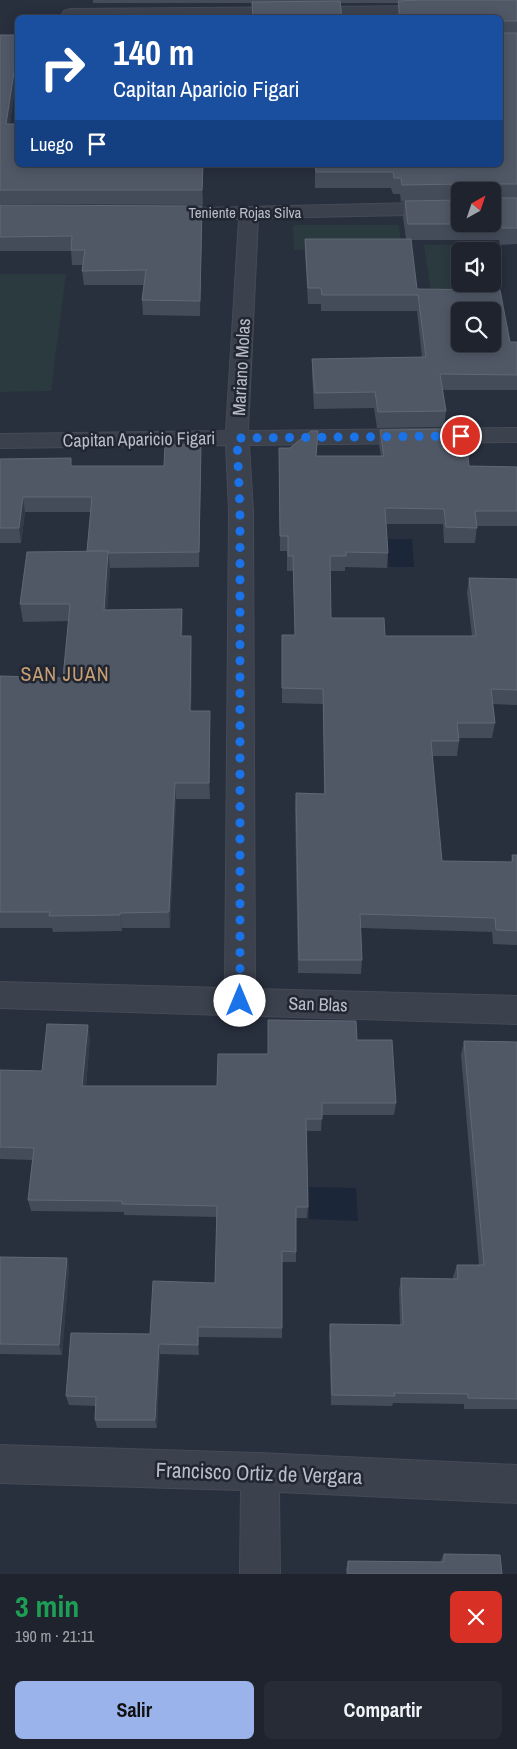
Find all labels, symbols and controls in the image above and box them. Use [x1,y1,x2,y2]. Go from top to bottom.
text: 140 m [113,29,194,76]
icon: right [30,35,95,100]
text: Capitan Aparicio Figari [113,74,300,104]
icon: arrive [83,130,111,158]
text: Luego [30,131,73,157]
north arrow [451,182,501,232]
map controls [451,182,501,352]
street label: Teniente Rojas Silva [189,202,302,223]
button: sound [451,242,501,292]
button: search [451,302,501,352]
street label: Mariano Molas [226,318,256,416]
pin [440,415,482,457]
icon: arrive [447,422,475,450]
street label: Capitan Aparicio Figari [62,425,216,453]
district label: SAN JUAN [20,660,110,687]
position arrow [213,974,265,1026]
street label: San Blas [288,990,348,1018]
street label: Francisco Ortiz de Vergara [155,1455,363,1491]
text: 3 min [15,1586,79,1626]
button: close [450,1591,502,1643]
text: 190 m · 21:11 [15,1625,94,1647]
button: Salir [15,1681,254,1739]
button: Compartir [264,1681,502,1739]

